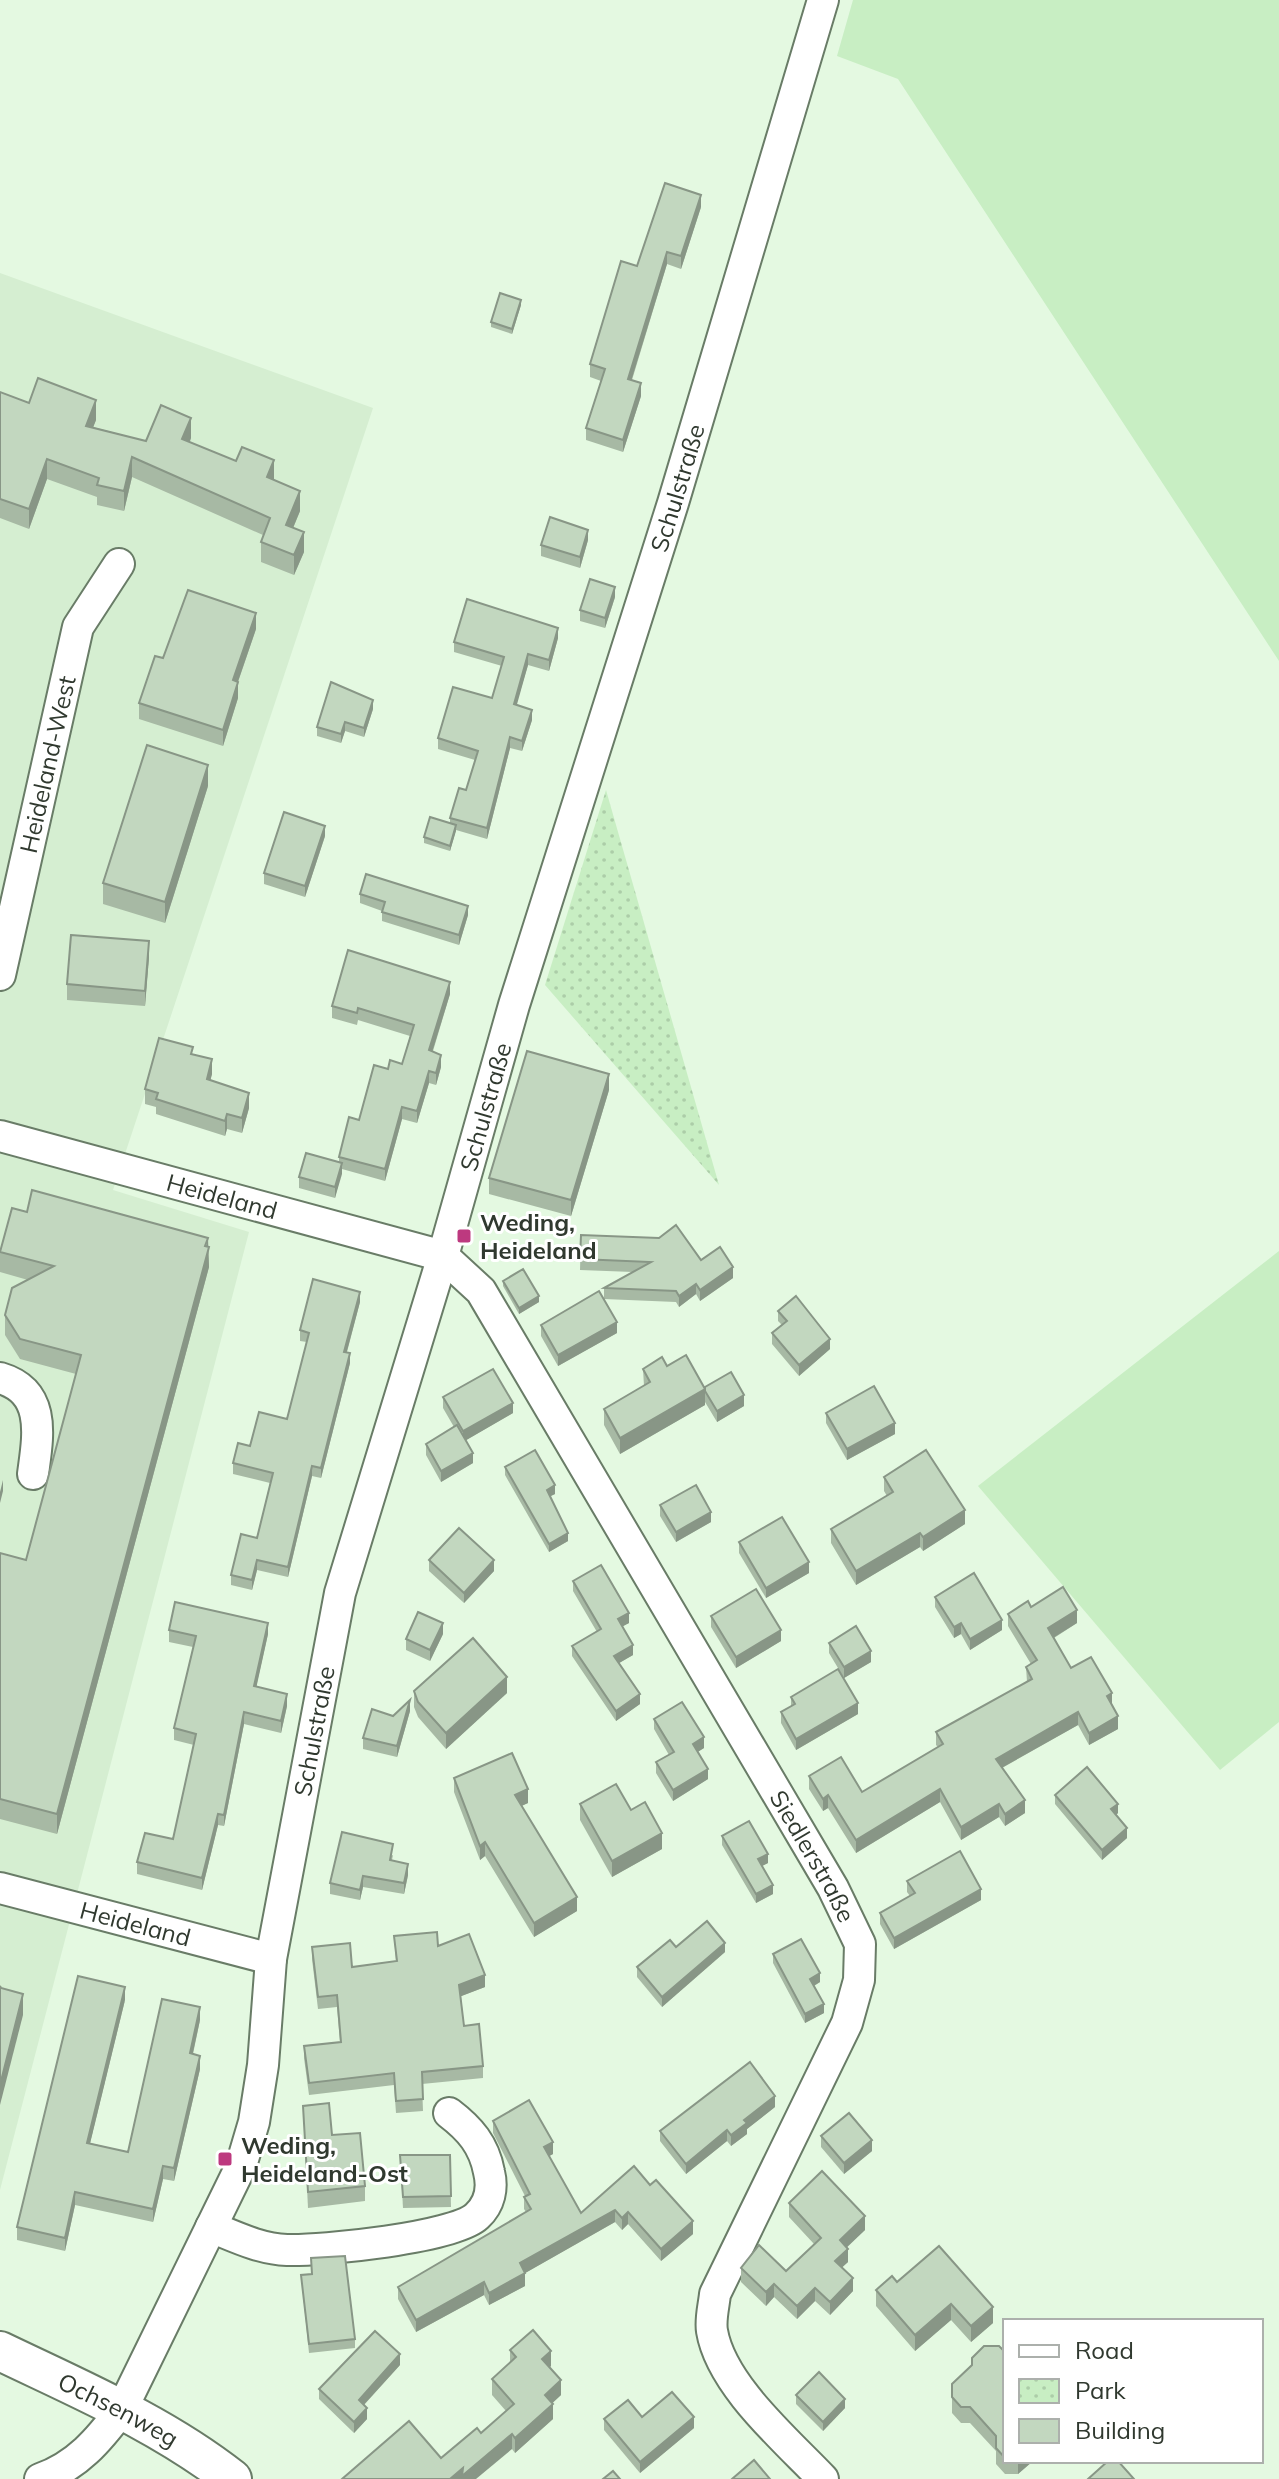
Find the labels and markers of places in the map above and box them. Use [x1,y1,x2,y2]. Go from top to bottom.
place label: Weding, Heideland [480,1207,597,1265]
marker: Weding, Heideland [455,1227,473,1245]
place label: Weding, Heideland-Ost [241,2130,408,2188]
marker: Weding, Heideland-Ost [216,2150,234,2168]

